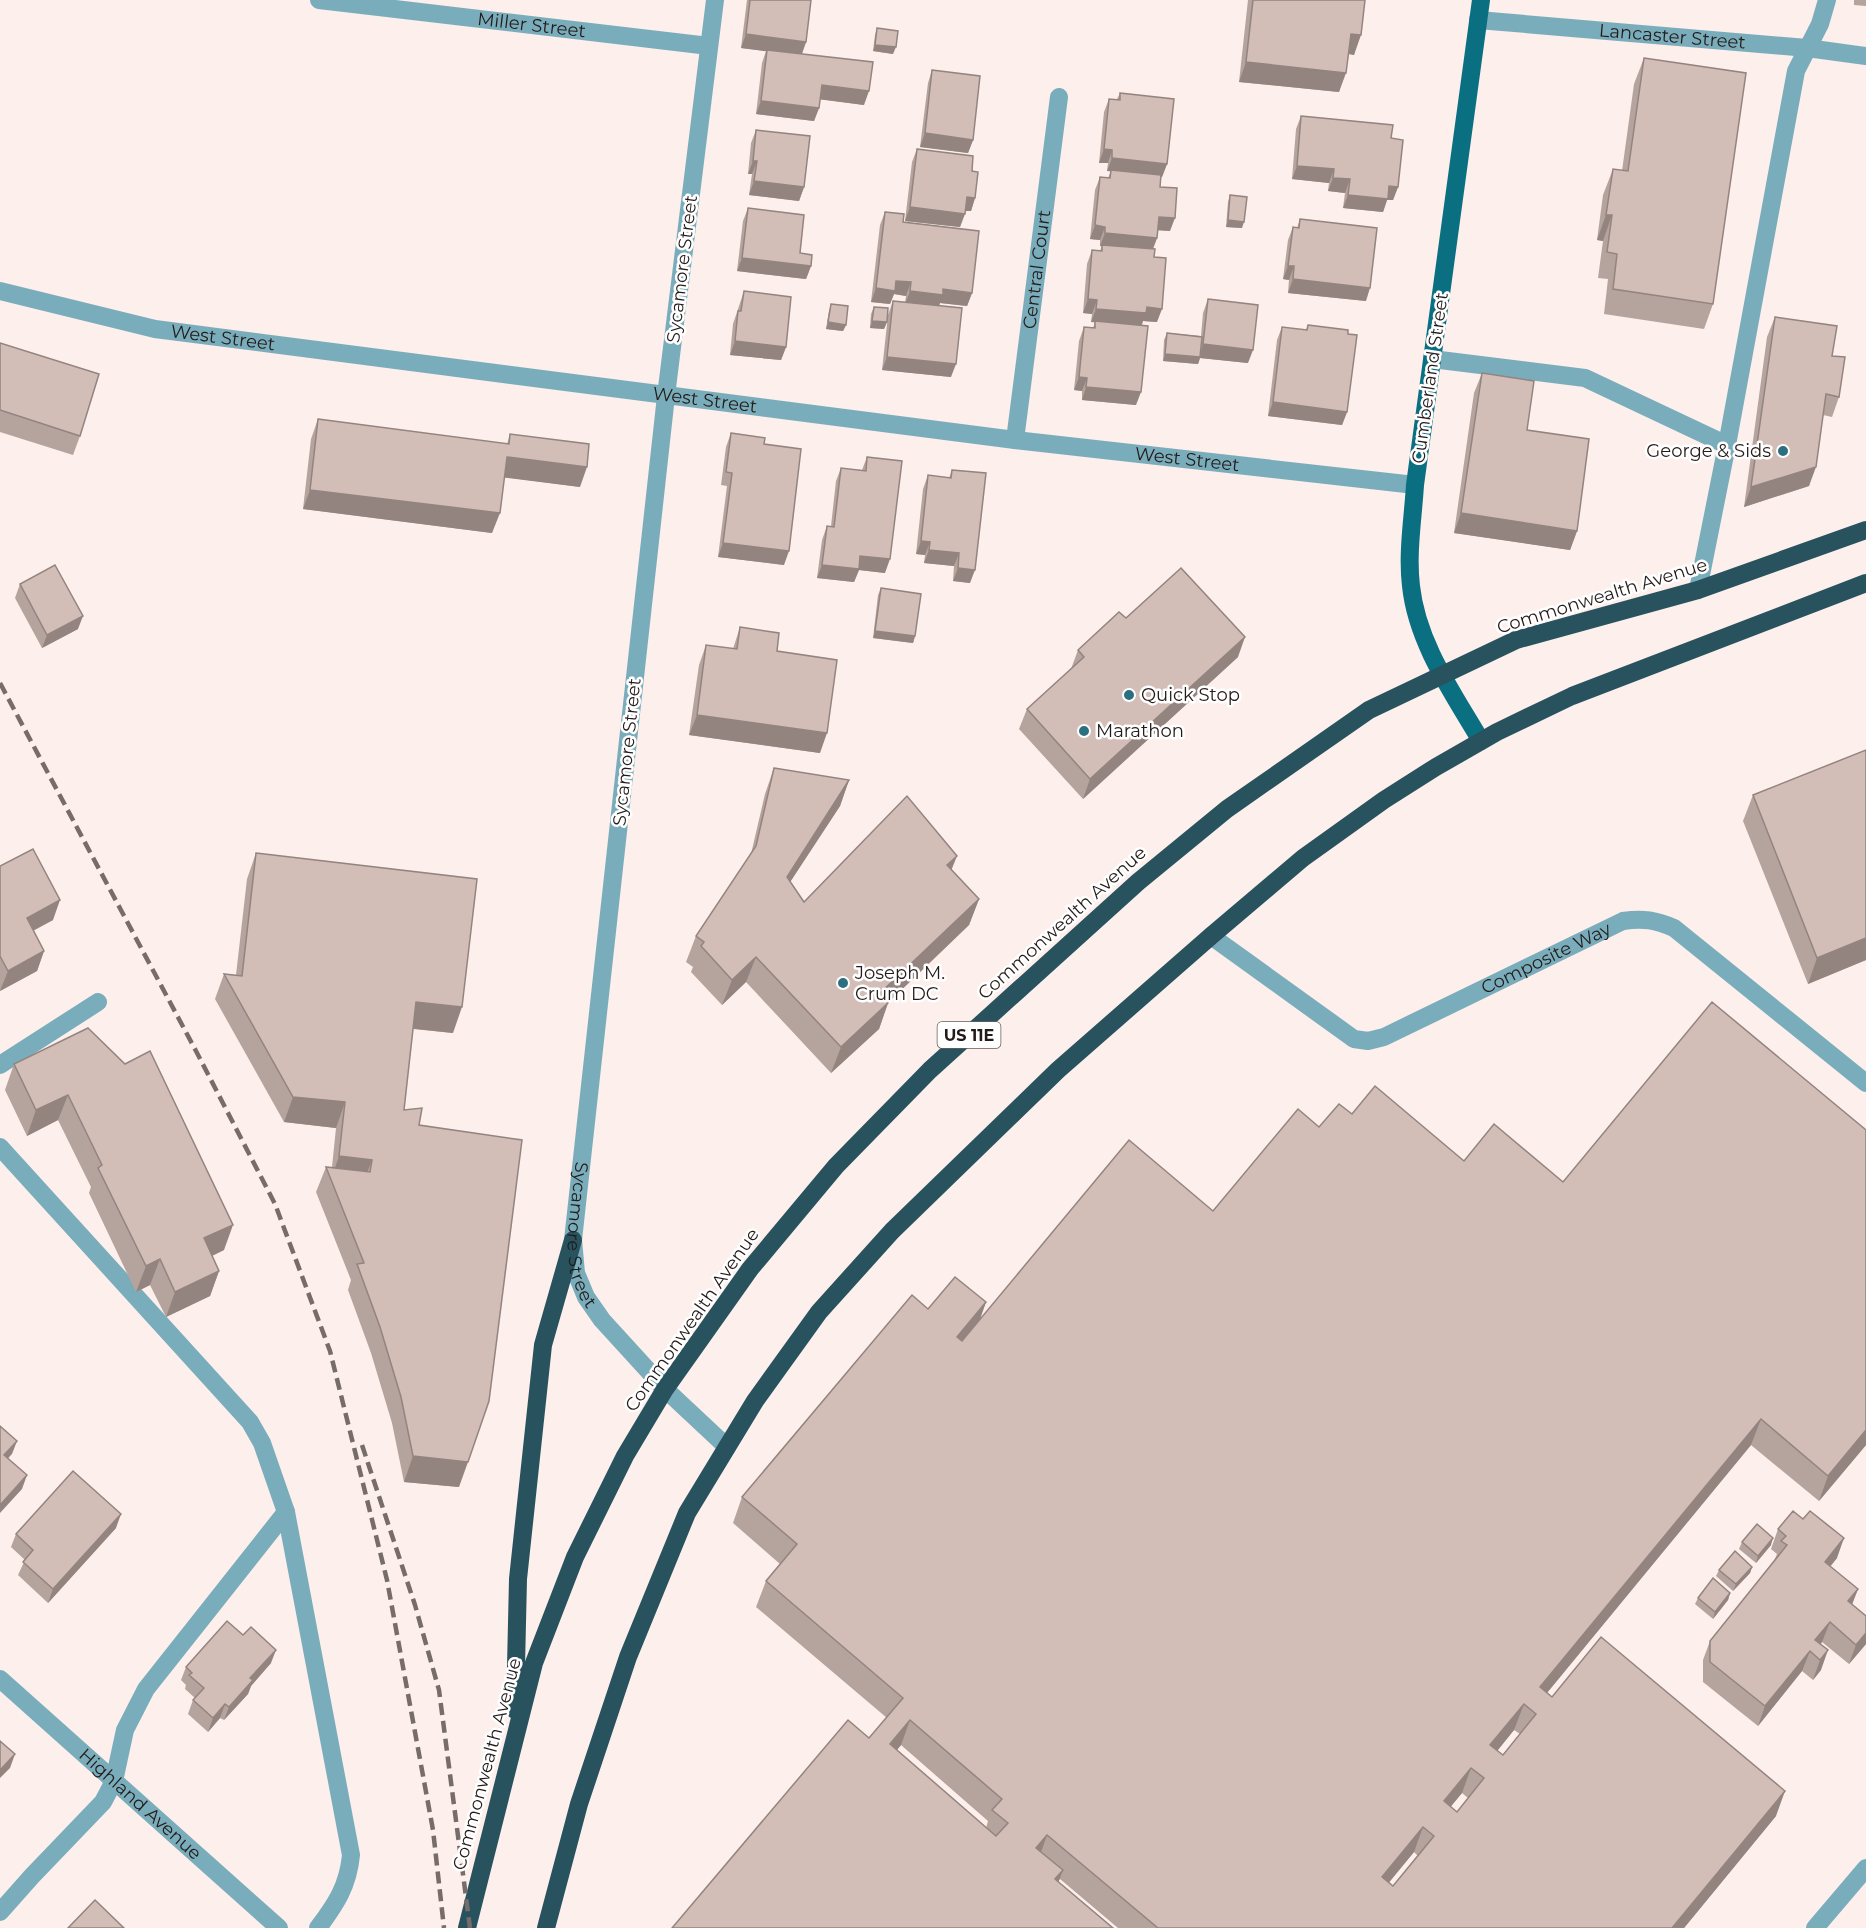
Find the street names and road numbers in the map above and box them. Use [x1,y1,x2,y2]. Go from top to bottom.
street label: Miller Street [476,8,587,42]
street label: Lancaster Street [1598,19,1747,54]
street label: Sycamore Street [662,194,702,344]
street label: Central Court [1018,208,1055,330]
street label: Cumberland Street [1407,291,1453,465]
street label: West Street [169,320,276,355]
street label: West Street [651,382,758,418]
street label: West Street [1134,443,1241,476]
street label: Commonwealth Avenue [1494,553,1710,638]
street label: Sycamore Street [608,677,646,827]
street label: Commonwealth Avenue [973,842,1151,1004]
street label: Composite Way [1478,917,1615,999]
road number: US 11E [938,1022,1000,1048]
street label: Sycamore Street [562,1161,601,1312]
street label: Commonwealth Avenue [620,1224,764,1416]
street label: Commonwealth Avenue [448,1655,526,1872]
street label: Highland Avenue [75,1744,206,1865]

